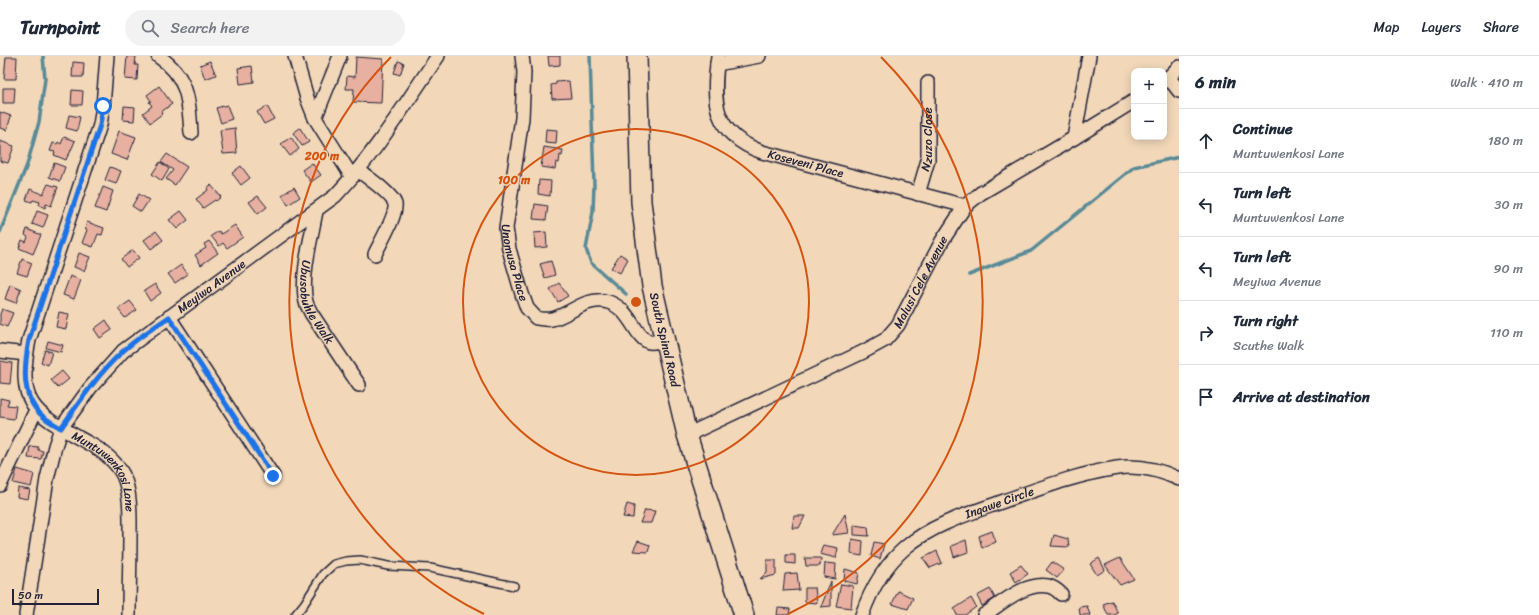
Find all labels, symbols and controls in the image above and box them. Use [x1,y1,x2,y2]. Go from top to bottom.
search box [125,10,405,46]
text: Turnpoint [20,11,101,44]
text: Search here [171,15,250,41]
text: Map [1374,15,1399,40]
text: Layers [1421,15,1461,40]
text: Share [1483,15,1519,40]
icon: search [139,17,161,39]
text: 6 min [1195,67,1236,97]
map controls [1131,68,1167,140]
button: + [1131,68,1167,104]
text: Walk · 410 m [1450,71,1523,94]
route start [94,97,112,115]
button: − [1131,104,1167,140]
street label: Nzuzo Close [914,107,939,174]
text: Continue [1233,116,1293,142]
text: 180 m [1488,129,1523,152]
icon: ahead [1195,130,1217,152]
text: Muntuwenkosi Lane [1233,142,1345,165]
street label: Koseveni Place [765,143,846,184]
text: 200 m [304,145,340,167]
text: 100 m [498,169,531,191]
text: Turn left [1233,180,1291,206]
text: 30 m [1494,193,1523,216]
icon: left [1195,194,1217,216]
text: Muntuwenkosi Lane [1233,206,1345,229]
street label: Unomusa Place [495,223,535,304]
street label: Malusi Cele Avenue [887,231,954,332]
text: Turn left [1233,244,1291,270]
street label: Meyiwa Avenue [172,253,251,319]
text: 90 m [1493,257,1523,280]
icon: left [1195,258,1217,280]
street label: Ubusobuhle Walk [293,259,340,349]
text: Meyiwa Avenue [1233,270,1321,293]
street label: South Spinal Road [643,290,687,390]
centre of rings [629,295,643,309]
text: Turn right [1233,308,1298,334]
text: 110 m [1490,321,1523,344]
icon: right [1195,322,1217,344]
text: Scuthe Walk [1233,334,1304,357]
text: Arrive at destination [1233,384,1370,410]
icon: arrive [1195,386,1217,408]
street label: Muntuwenkosi Lane [67,425,141,512]
route end [264,467,282,485]
street label: Inqawe Circle [961,480,1037,525]
text: 50 m [18,586,43,605]
scale bar [12,587,99,606]

